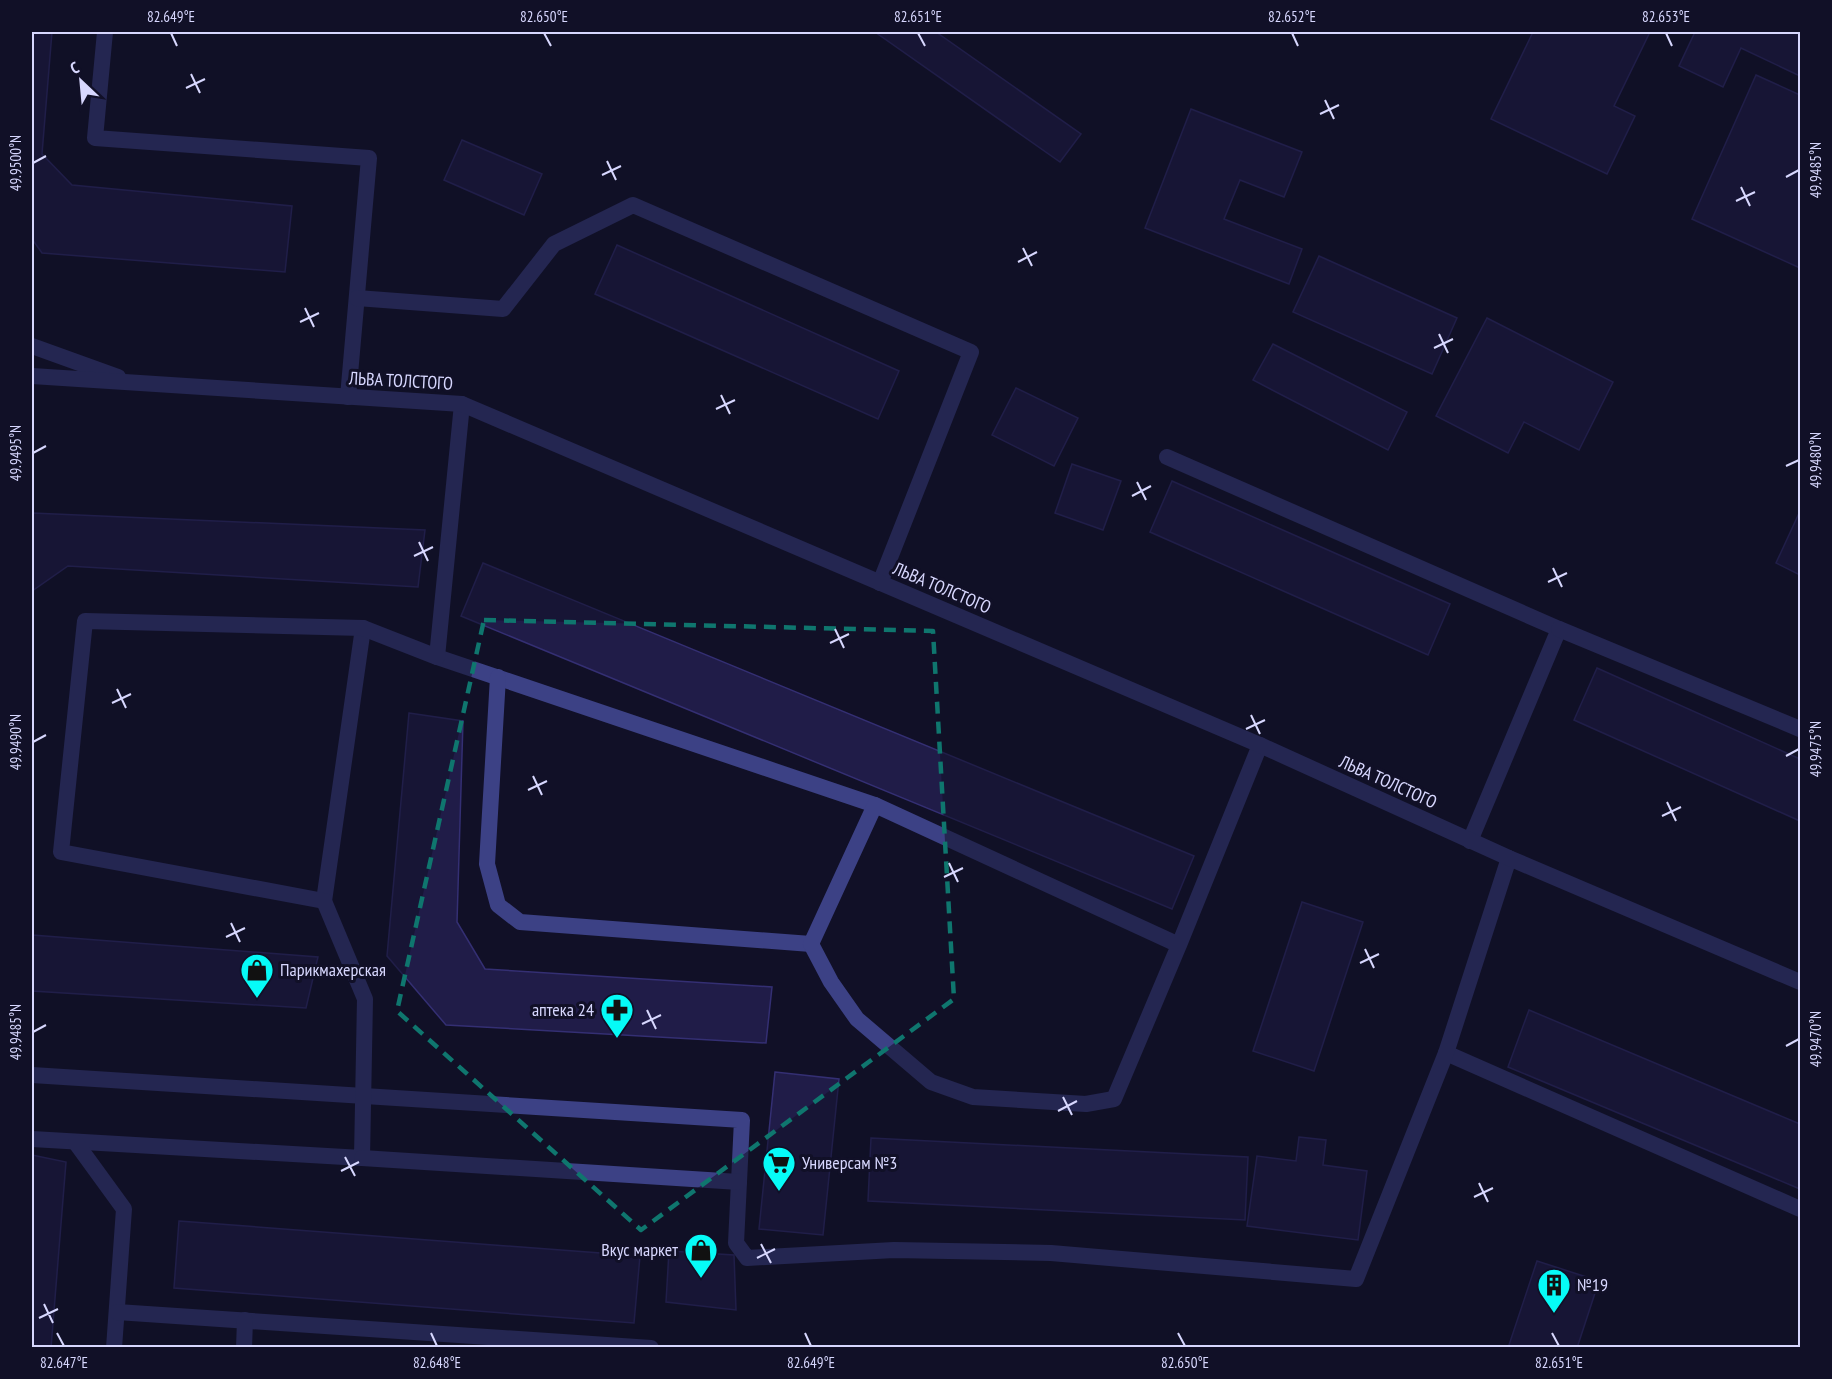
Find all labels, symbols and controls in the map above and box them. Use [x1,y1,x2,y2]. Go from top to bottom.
text: 82.649°E [147,7,195,26]
text: 82.650°E [520,7,568,26]
text: 82.651°E [894,7,942,26]
text: 82.652°E [1268,7,1316,26]
text: 82.653°E [1642,7,1690,26]
north arrow [51,51,111,111]
text: С [67,57,83,78]
text: 49.9500°N [6,135,25,191]
text: 49.9485°N [1806,142,1825,198]
street label: ЛЬВА ТОЛСТОГО [347,366,454,395]
text: 49.9495°N [6,425,25,481]
text: 49.9480°N [1806,432,1825,488]
street label: ЛЬВА ТОЛСТОГО [889,556,995,619]
text: 49.9490°N [6,714,25,770]
text: 49.9475°N [1806,721,1825,777]
street label: ЛЬВА ТОЛСТОГО [1335,749,1441,813]
shop icon: Парикмахерская [239,952,275,999]
place label: Парикмахерская [280,958,386,981]
pharmacy icon: аптека 24 [599,992,635,1039]
place label: аптека 24 [532,998,594,1021]
text: 49.9485°N [6,1004,25,1060]
text: 49.9470°N [1806,1011,1825,1067]
supermarket icon: Универсам №3 [761,1145,797,1192]
place label: Универсам №3 [802,1151,897,1174]
shop icon: Вкус маркет [683,1232,719,1279]
place label: Вкус маркет [601,1238,678,1261]
building icon: №19 [1536,1267,1572,1314]
place label: №19 [1577,1273,1608,1296]
text: 82.647°E [40,1353,88,1372]
text: 82.648°E [413,1353,461,1372]
text: 82.649°E [787,1353,835,1372]
text: 82.650°E [1161,1353,1209,1372]
text: 82.651°E [1535,1353,1583,1372]

